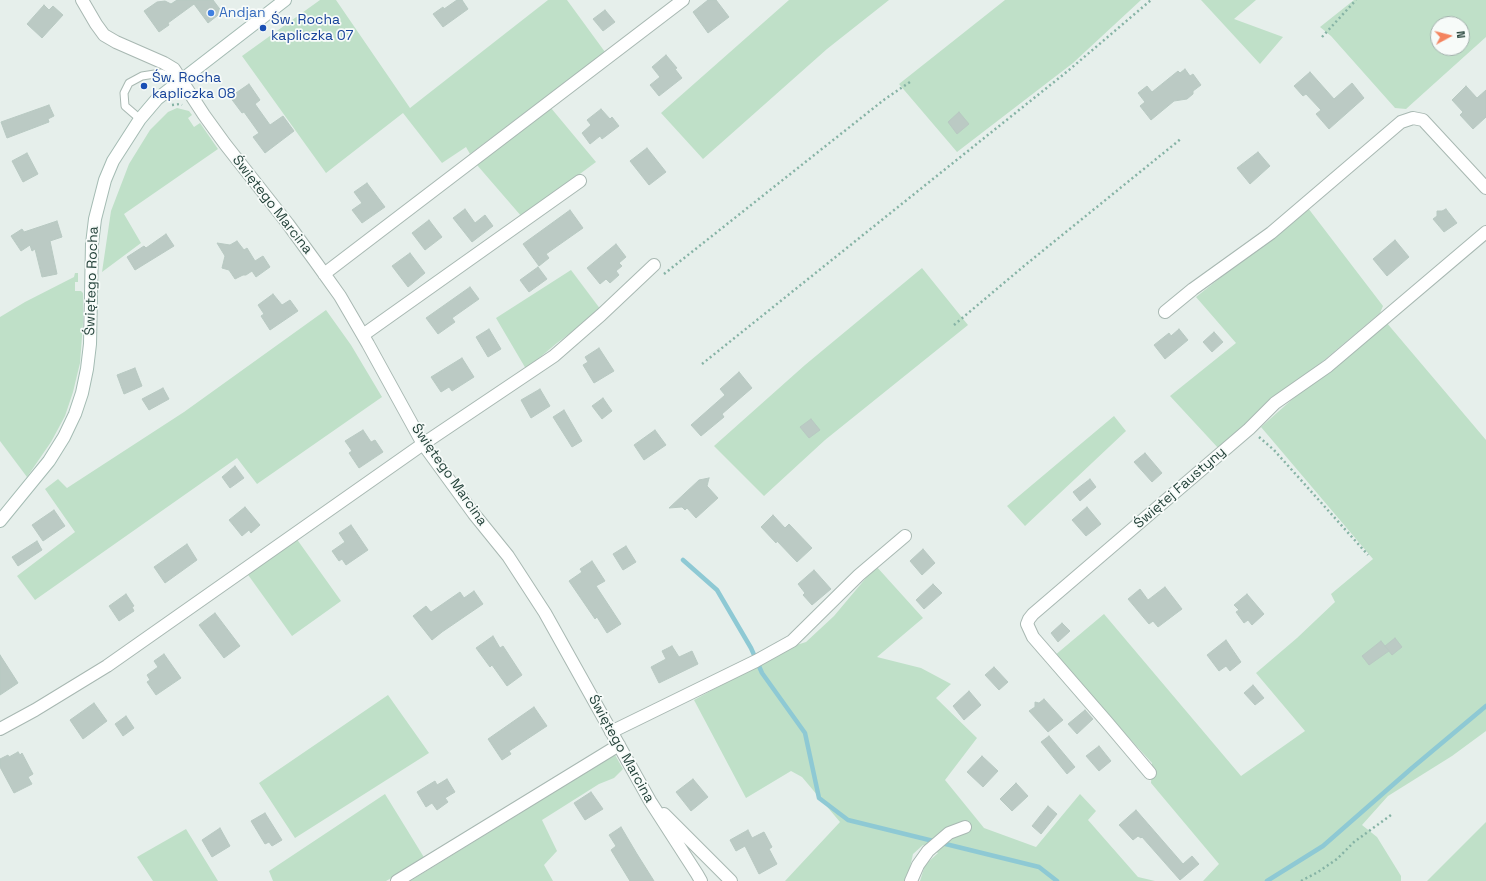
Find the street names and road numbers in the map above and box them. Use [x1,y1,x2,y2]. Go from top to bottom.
street label: Świętego Marcina [228,152,316,258]
street label: Świętego Rocha [82,226,102,336]
street label: Świętego Marcina [408,421,490,529]
street label: Świętej Faustyny [1131,444,1229,532]
street label: Świętego Marcina [584,692,658,806]

